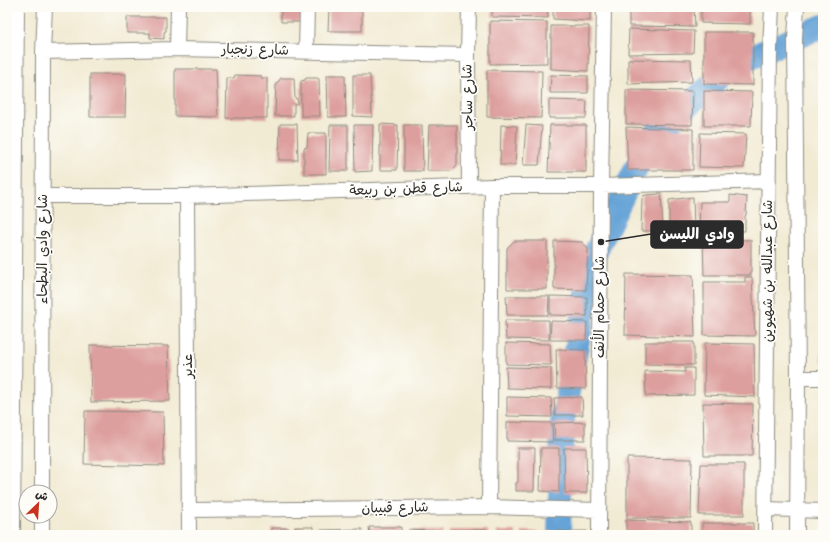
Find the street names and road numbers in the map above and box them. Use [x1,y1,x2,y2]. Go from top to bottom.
street label: شارع زنجبار [220,39,289,61]
street label: شارع ساجر [457,64,479,131]
street label: شارع قطن بن ربيعة [349,177,463,201]
street label: شارع وادي البطحاء [33,194,53,304]
street label: شارع عبدالله بن شهيوين [758,200,778,342]
street label: شارع حمام الأنف [590,256,610,358]
street label: عذير [178,354,198,379]
street label: شارع قبيبان [361,497,429,519]

